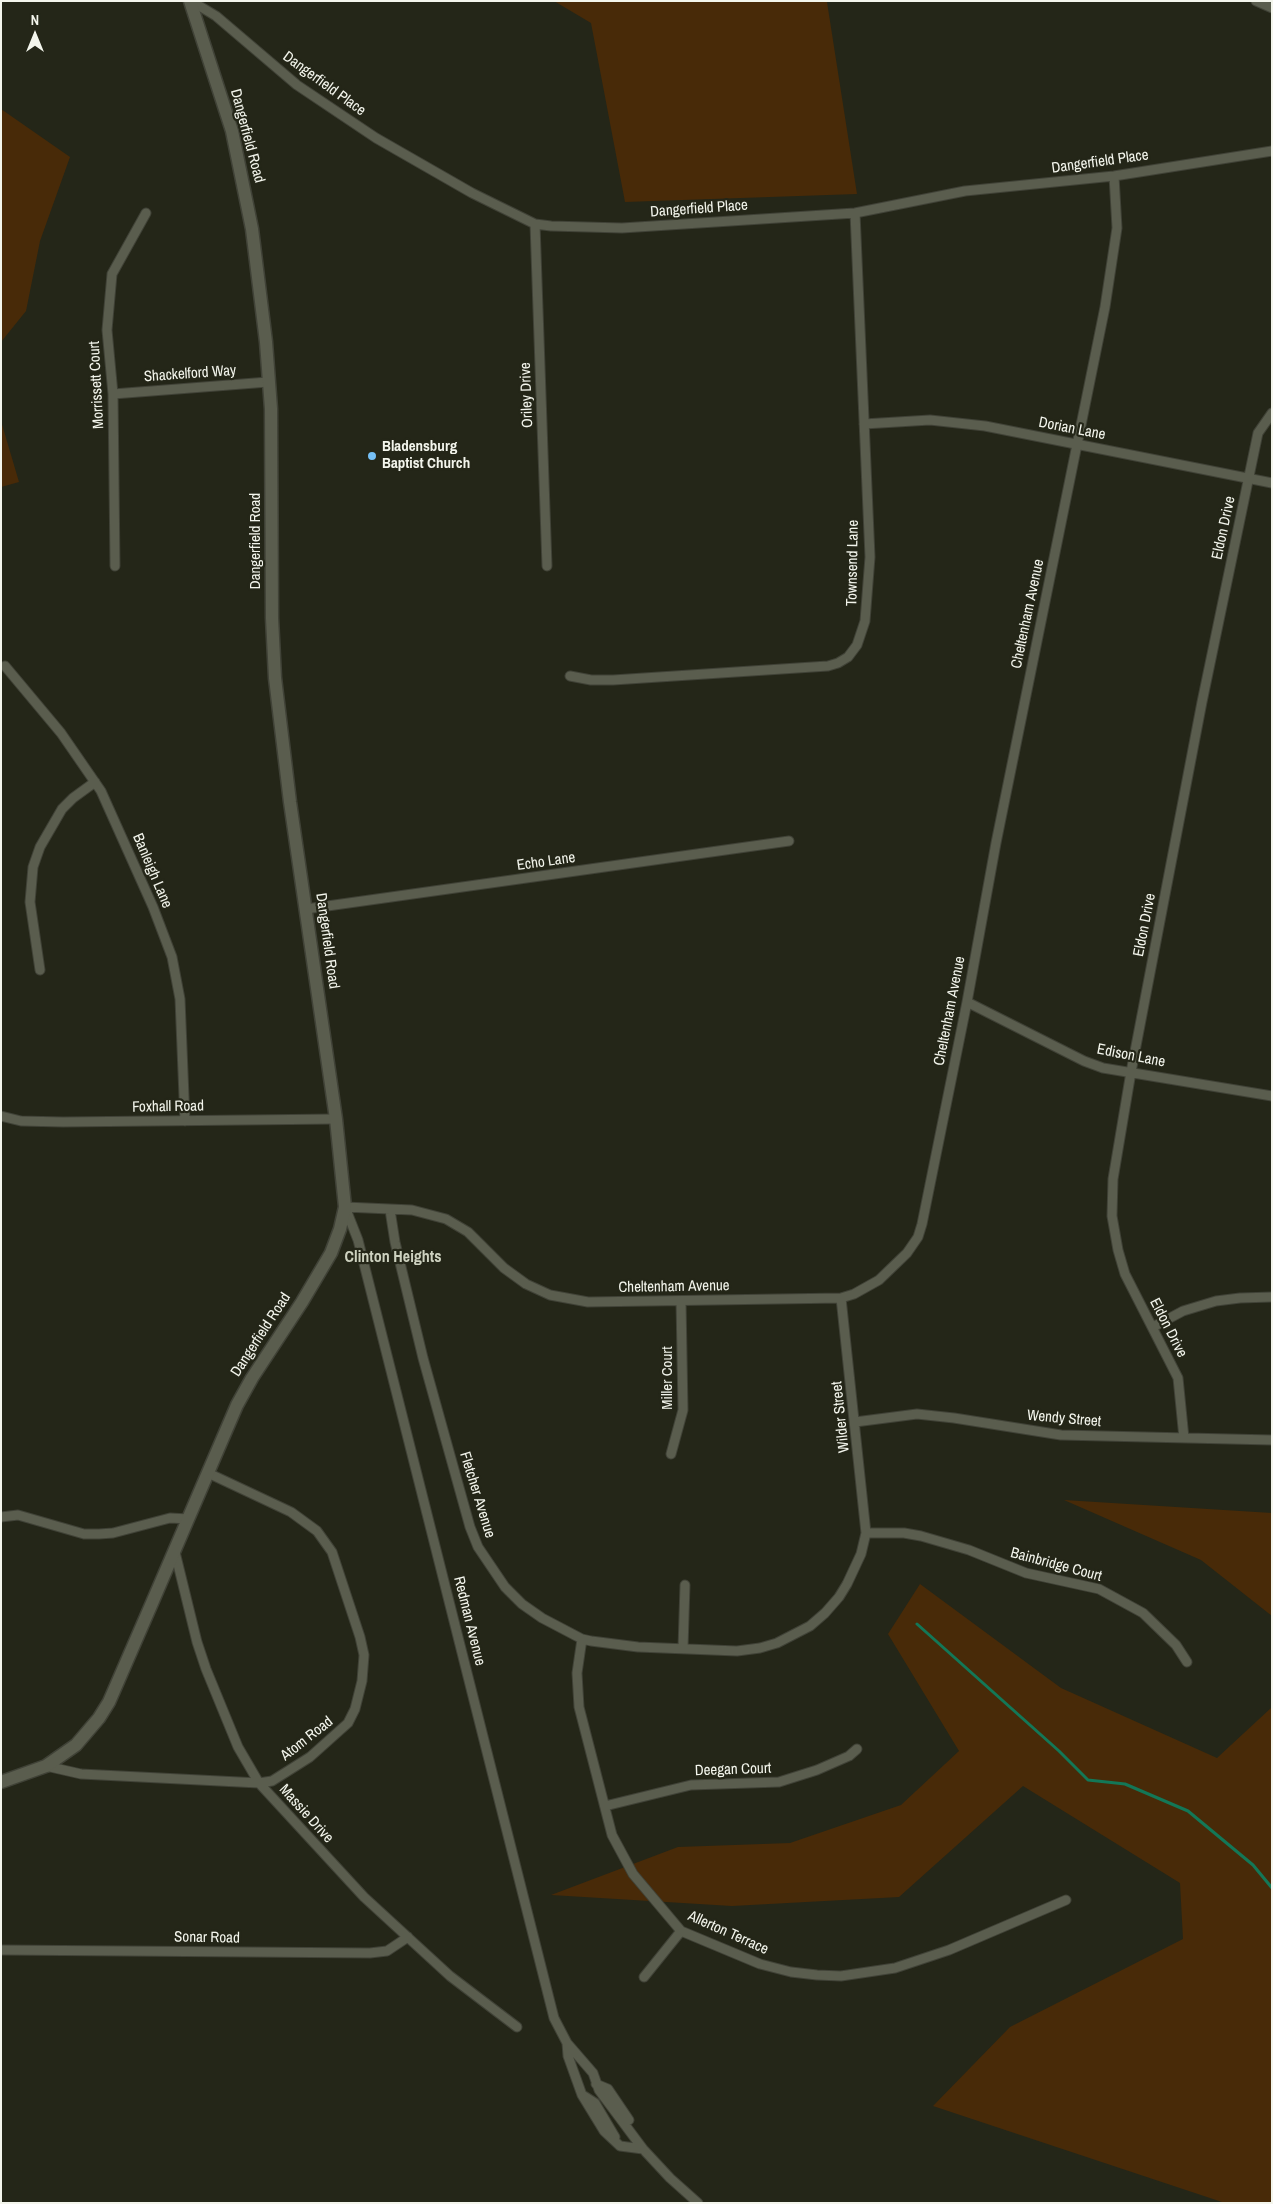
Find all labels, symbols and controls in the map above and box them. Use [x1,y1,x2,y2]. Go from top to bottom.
north arrow [10,10,60,60]
text: N [31,11,39,29]
street label: Dangerfield Place [279,48,369,120]
street label: Dangerfield Road [226,87,268,185]
street label: Dangerfield Place [1050,146,1150,178]
street label: Dangerfield Place [650,197,748,221]
street label: Morrissett Court [86,341,108,429]
street label: Shackelford Way [143,362,237,386]
street label: Oriley Drive [517,362,537,428]
street label: Dorian Lane [1037,414,1107,444]
place label: Bladensburg Baptist Church [382,438,470,473]
marker: Bladensburg Baptist Church [366,450,378,462]
street label: Dangerfield Road [247,493,265,589]
street label: Eldon Drive [1209,495,1239,561]
street label: Townsend Lane [843,520,863,606]
street label: Cheltenham Avenue [1008,558,1048,670]
street label: Banleigh Lane [128,831,176,911]
street label: Echo Lane [516,849,576,875]
street label: Dangerfield Road [311,892,343,990]
street label: Eldon Drive [1130,892,1160,958]
street label: Cheltenham Avenue [931,955,969,1067]
street label: Edison Lane [1095,1041,1167,1071]
street label: Foxhall Road [132,1097,204,1117]
district label: Clinton Heights [345,1248,441,1268]
street label: Cheltenham Avenue [618,1277,730,1297]
street label: Dangerfield Road [227,1290,295,1380]
street label: Eldon Drive [1145,1295,1191,1361]
street label: Miller Court [659,1346,677,1410]
street label: Wilder Street [828,1380,854,1454]
street label: Wendy Street [1026,1407,1102,1431]
street label: Fletcher Avenue [455,1450,499,1540]
street label: Bainbridge Court [1008,1544,1104,1586]
street label: Redman Avenue [449,1574,489,1668]
street label: Atom Road [277,1713,337,1765]
street label: Deegan Court [694,1760,772,1780]
street label: Massie Drive [275,1781,337,1847]
street label: Allerton Terrace [685,1907,771,1959]
street label: Sonar Road [174,1928,240,1948]

